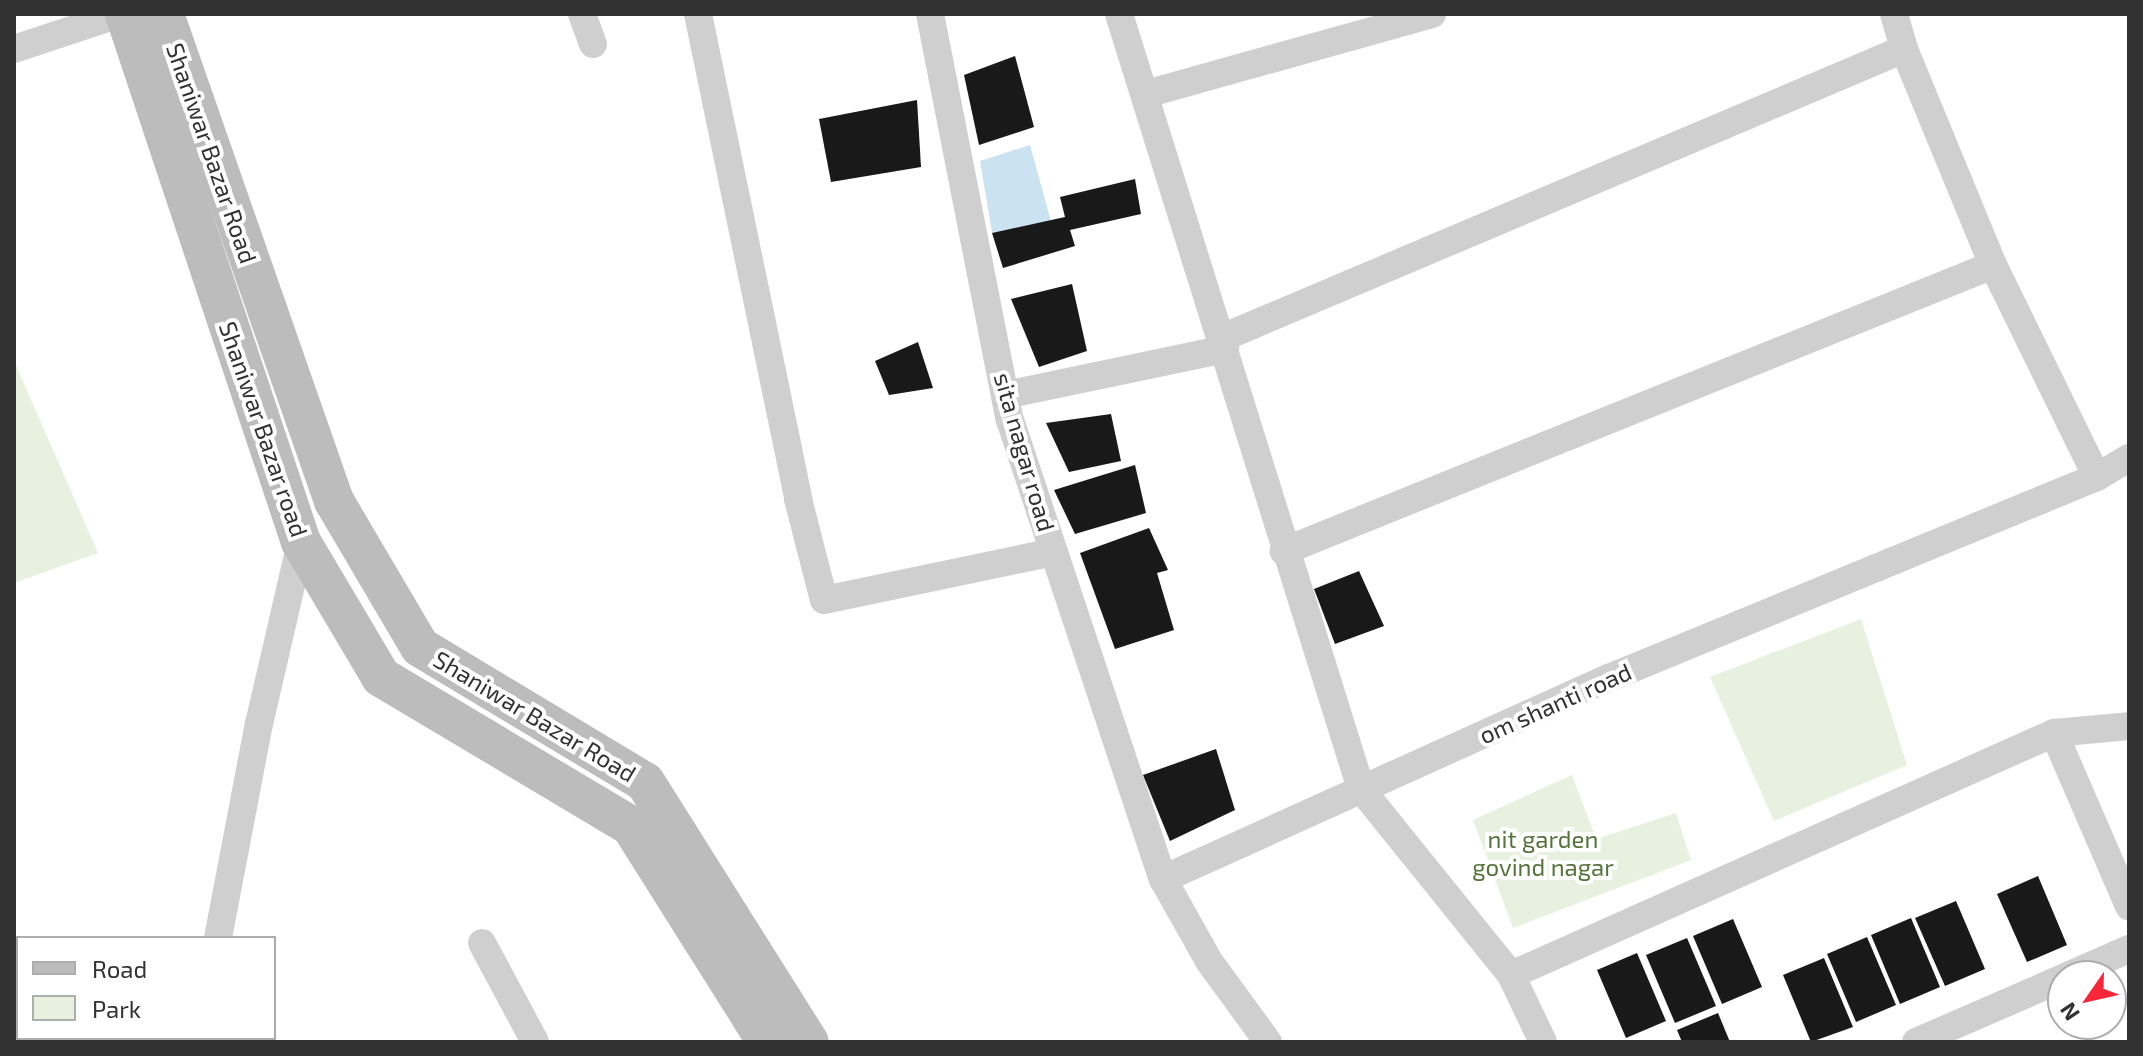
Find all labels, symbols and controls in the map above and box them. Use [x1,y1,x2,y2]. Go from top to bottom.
street label: Shaniwar Bazar Road [161,39,263,267]
street label: Shaniwar Bazar road [213,317,315,541]
street label: sita nagar road [989,369,1061,535]
street label: Shaniwar Bazar Road [428,644,642,788]
street label: om shanti road [1474,657,1636,749]
park label: nit garden govind nagar [1472,825,1614,881]
legend [16,936,276,1040]
text: Road [92,954,147,983]
north arrow [2047,960,2127,1040]
text: Park [92,994,141,1023]
text: N [2054,998,2084,1026]

